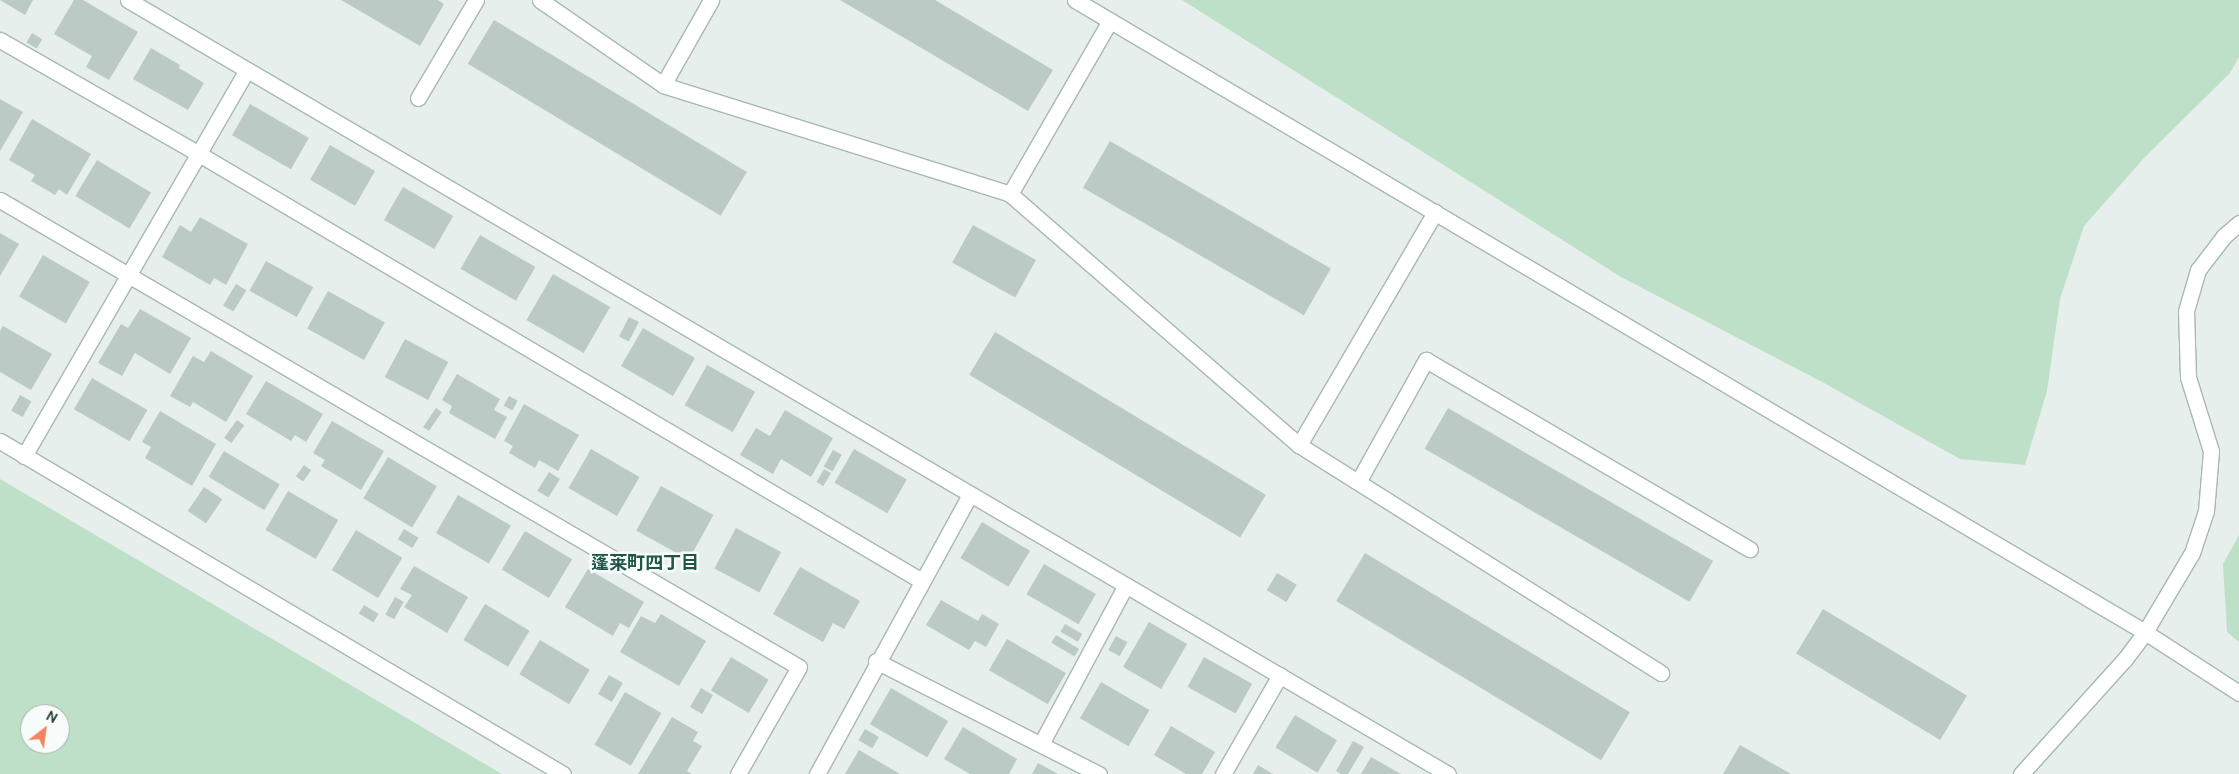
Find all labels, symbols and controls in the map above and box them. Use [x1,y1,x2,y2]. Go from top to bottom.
district label: 蓬莱町四丁目 [591,551,699,573]
north arrow [20,704,70,754]
text: N [43,707,61,726]

